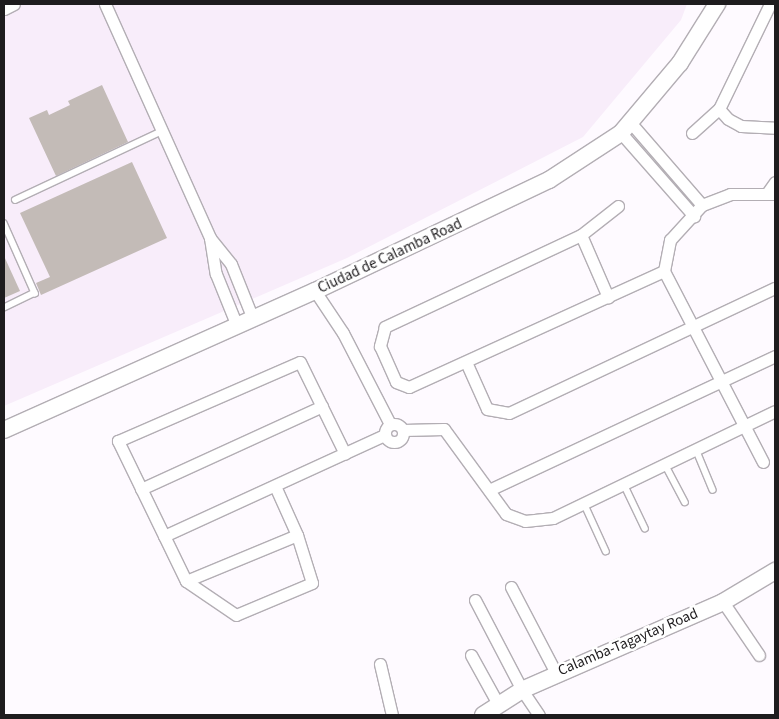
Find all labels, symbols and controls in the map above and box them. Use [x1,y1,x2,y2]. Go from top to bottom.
street label: Ciudad de Calamba Road [315,215,465,297]
street label: Calamba-Tagaytay Road [555,604,701,680]

